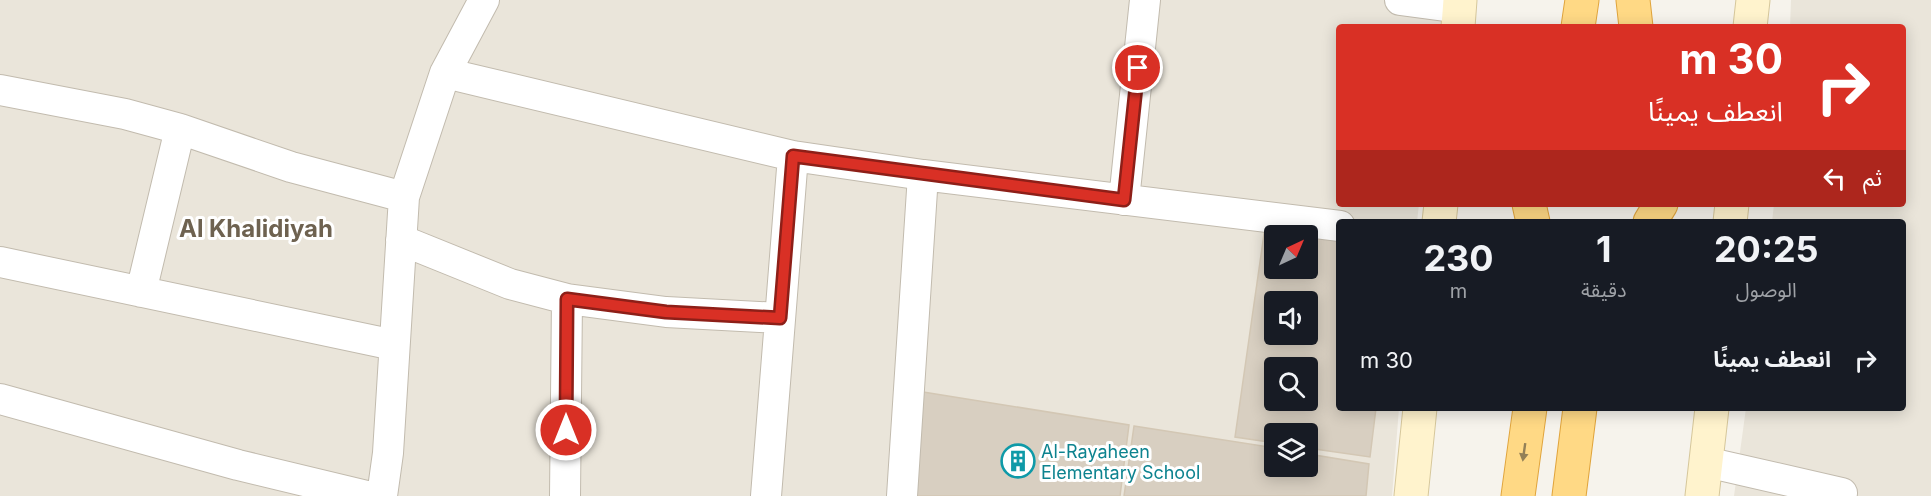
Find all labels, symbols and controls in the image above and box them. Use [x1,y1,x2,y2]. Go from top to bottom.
text: 30 m [1679,33,1783,84]
pin [1112,42,1163,93]
icon: right [1804,48,1882,126]
icon: arrive [1121,51,1154,84]
text: انعطف يمينًا [1648,95,1783,128]
icon: left [1818,162,1851,195]
text: ثم [1863,165,1882,191]
district label: Al Khalidiyah [179,214,333,243]
north arrow [1264,225,1318,279]
map controls [1264,225,1318,477]
text: 1 [1596,227,1612,271]
text: 20:25 [1714,227,1819,271]
text: 230 [1423,236,1494,280]
text: دقيقة [1581,278,1627,302]
text: الوصول [1736,278,1797,302]
text: m [1450,279,1467,303]
button: sound [1264,291,1318,345]
icon: right [1849,344,1882,377]
text: انعطف يمينًا [1713,346,1831,372]
text: 30 m [1360,347,1413,373]
button: search [1264,357,1318,411]
position arrow [534,398,598,462]
button: layers [1264,423,1318,477]
place label: Al-Rayaheen Elementary School [1041,441,1200,483]
building icon: Al-Rayaheen Elementary School [1000,443,1036,479]
one-way arrow [1520,443,1529,462]

